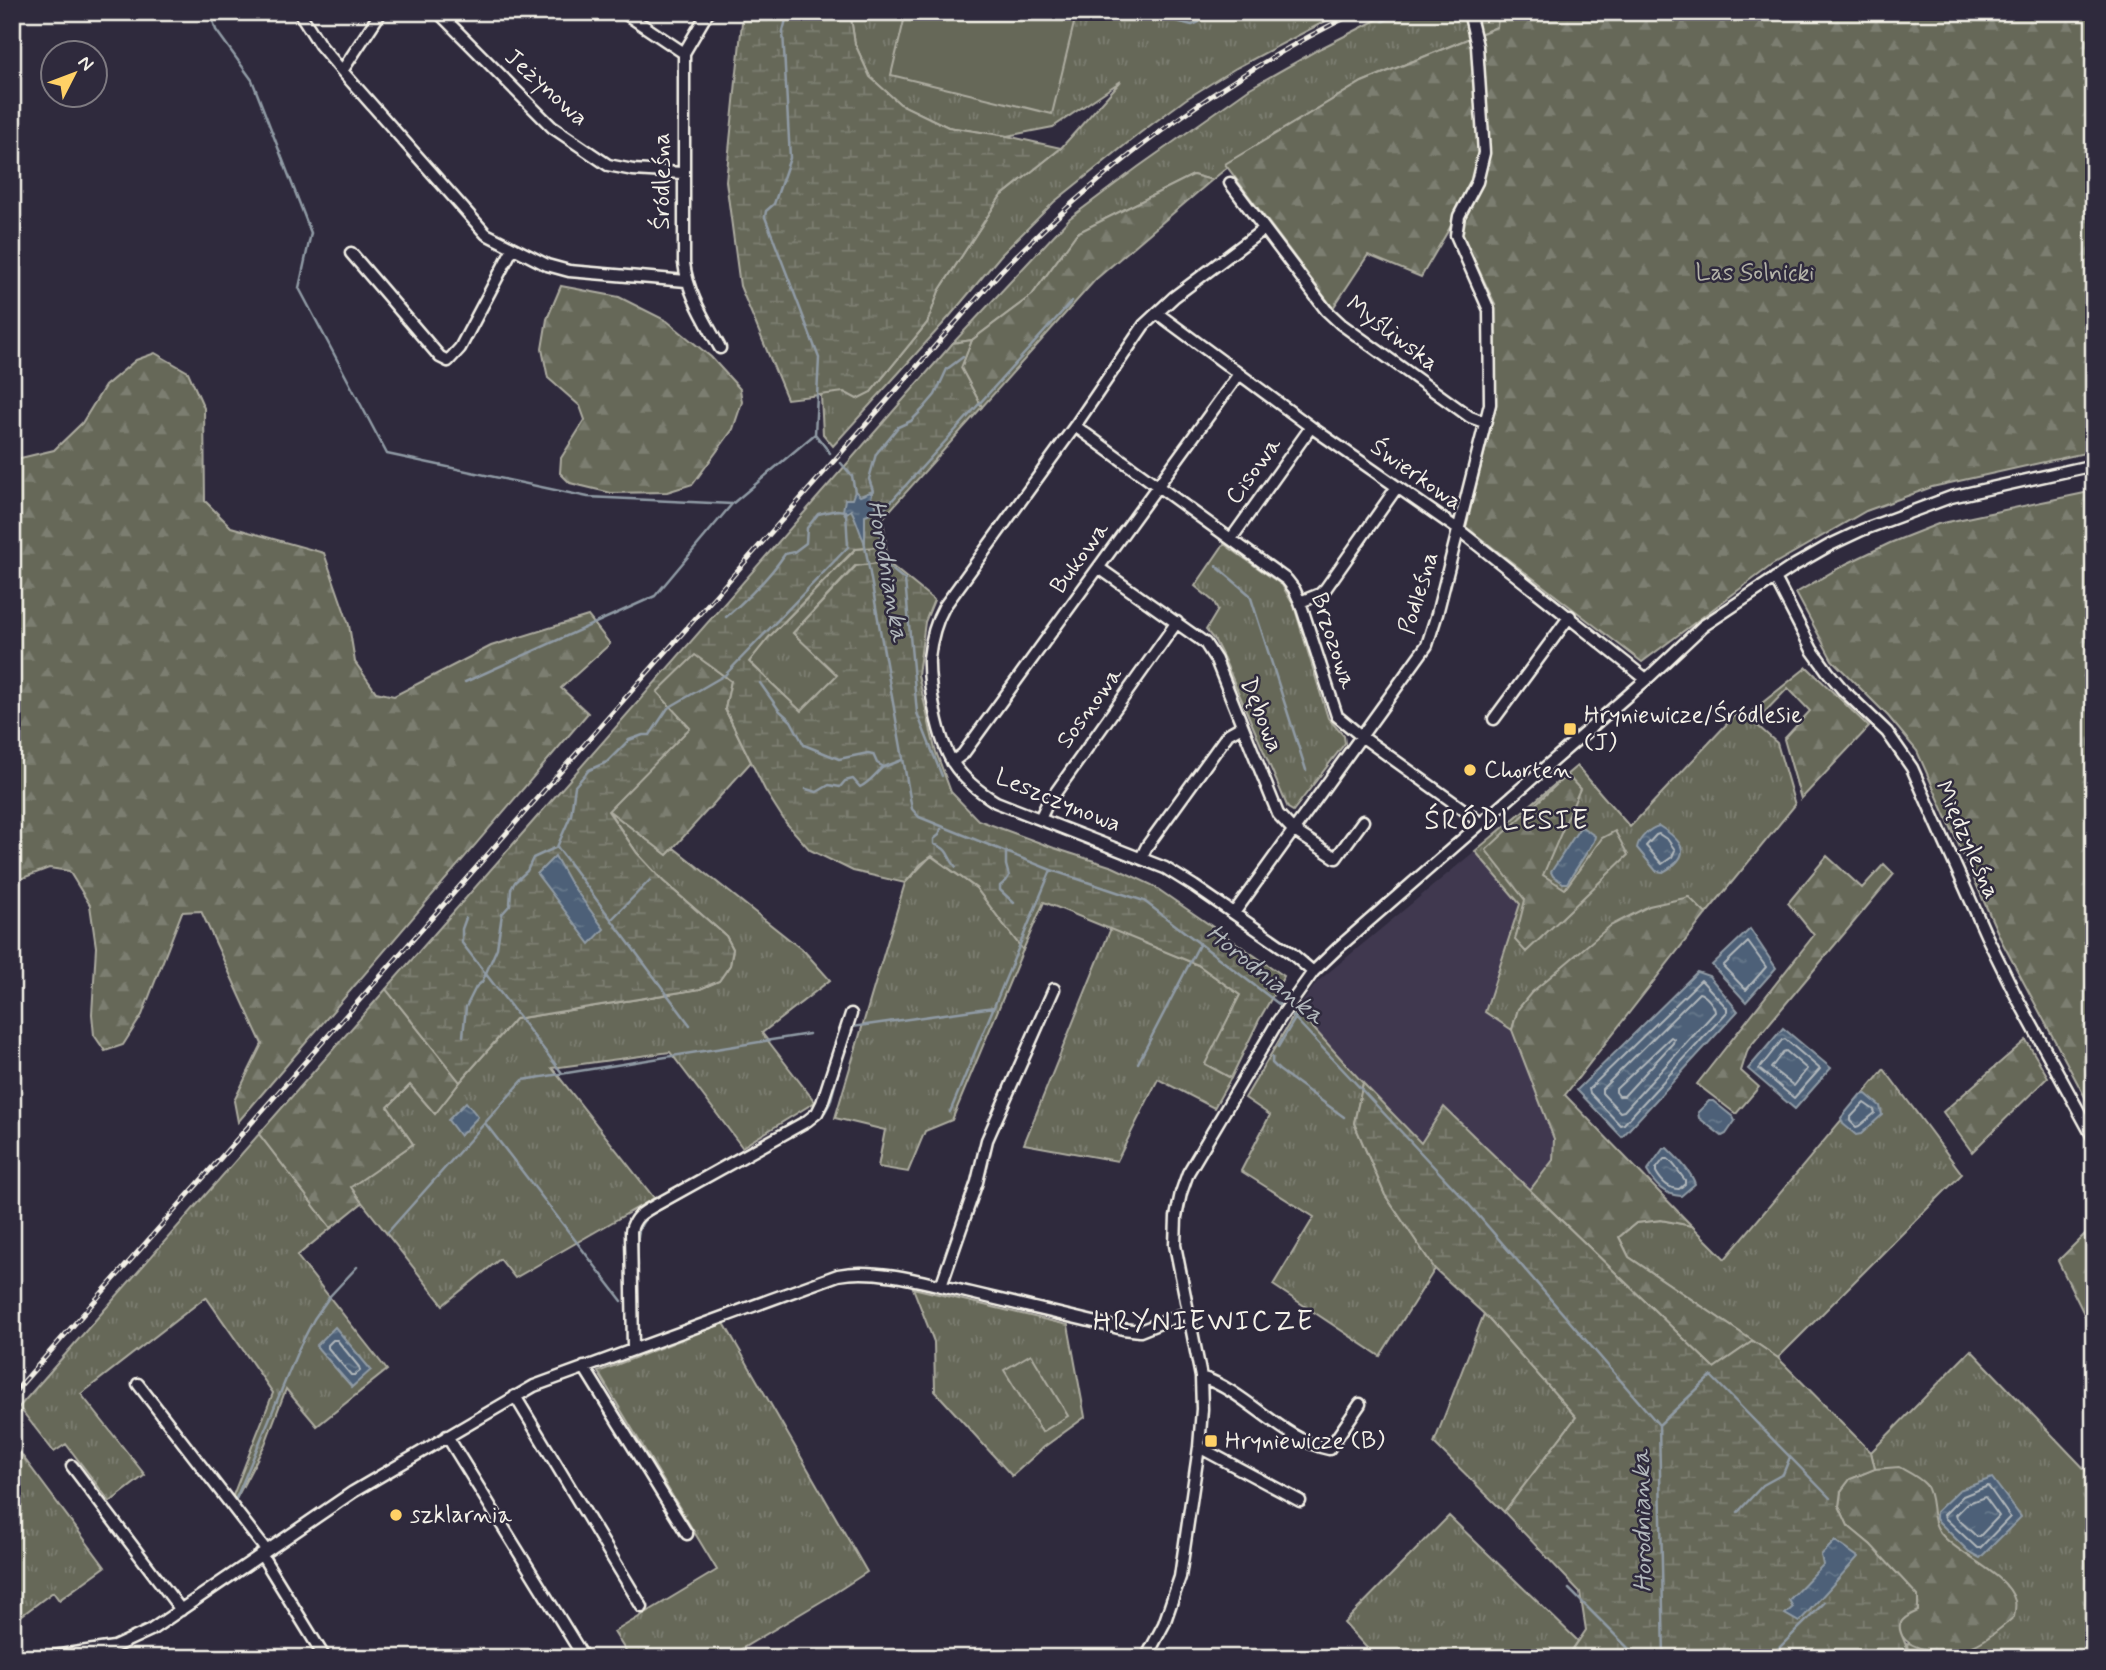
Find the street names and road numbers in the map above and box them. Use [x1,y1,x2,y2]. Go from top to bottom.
street label: Jeżynowa [497,42,595,134]
street label: Śródleśna [646,132,678,230]
street label: Myśliwska [1339,289,1445,379]
street label: Cisowa [1219,431,1289,511]
street label: Świerkowa [1364,431,1469,518]
street label: Bukowa [1043,515,1117,600]
street label: Podleśna [1392,548,1446,638]
street label: Brzozowa [1303,589,1363,694]
street label: Sosnowa [1050,661,1130,755]
street label: Dębowa [1232,673,1290,757]
street label: Leszczynowa [991,762,1125,840]
street label: Międzyleśna [1927,776,2007,904]

